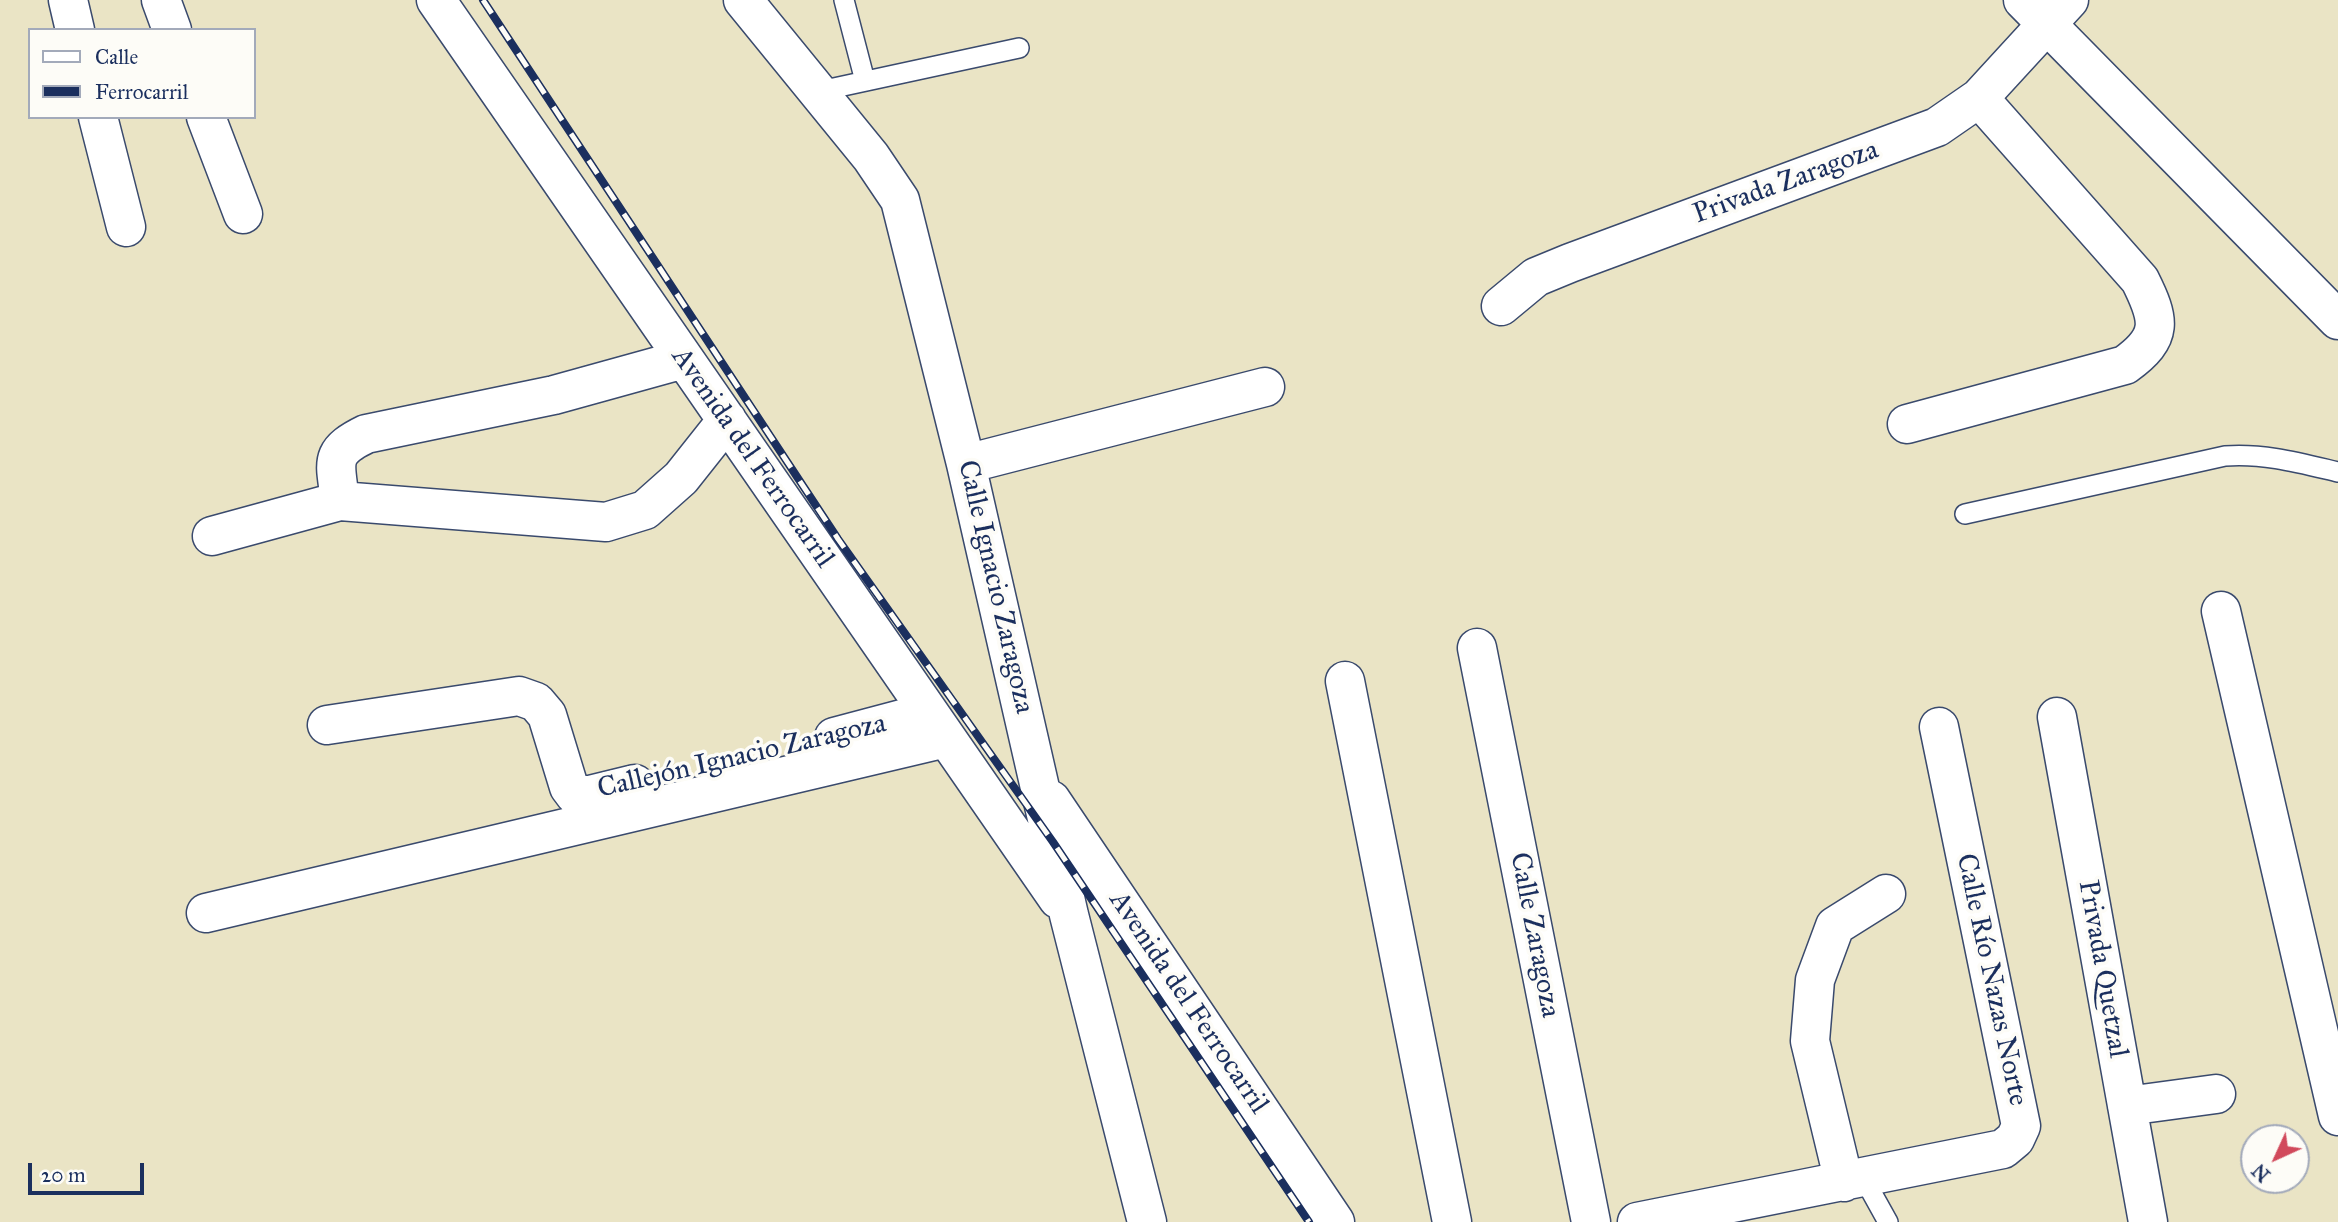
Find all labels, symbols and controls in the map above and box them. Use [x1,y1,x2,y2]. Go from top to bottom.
legend [28,28,256,119]
text: Calle [95,44,138,70]
text: Ferrocarril [95,79,188,105]
street label: Privada Zaragoza [1689,134,1883,232]
street label: Avenida del Ferrocarril [663,342,841,574]
street label: Calle Ignacio Zaragoza [950,457,1040,717]
street label: Callejón Ignacio Zaragoza [594,707,890,807]
street label: Calle Zaragoza [1502,850,1566,1020]
street label: Calle Río Nazas Norte [1948,851,2034,1109]
street label: Privada Quetzal [2070,878,2134,1060]
street label: Avenida del Ferrocarril [1101,885,1275,1121]
north arrow [2240,1124,2310,1194]
scale bar [32,1148,147,1192]
text: N [2247,1159,2275,1187]
text: 20 m [41,1162,86,1188]

